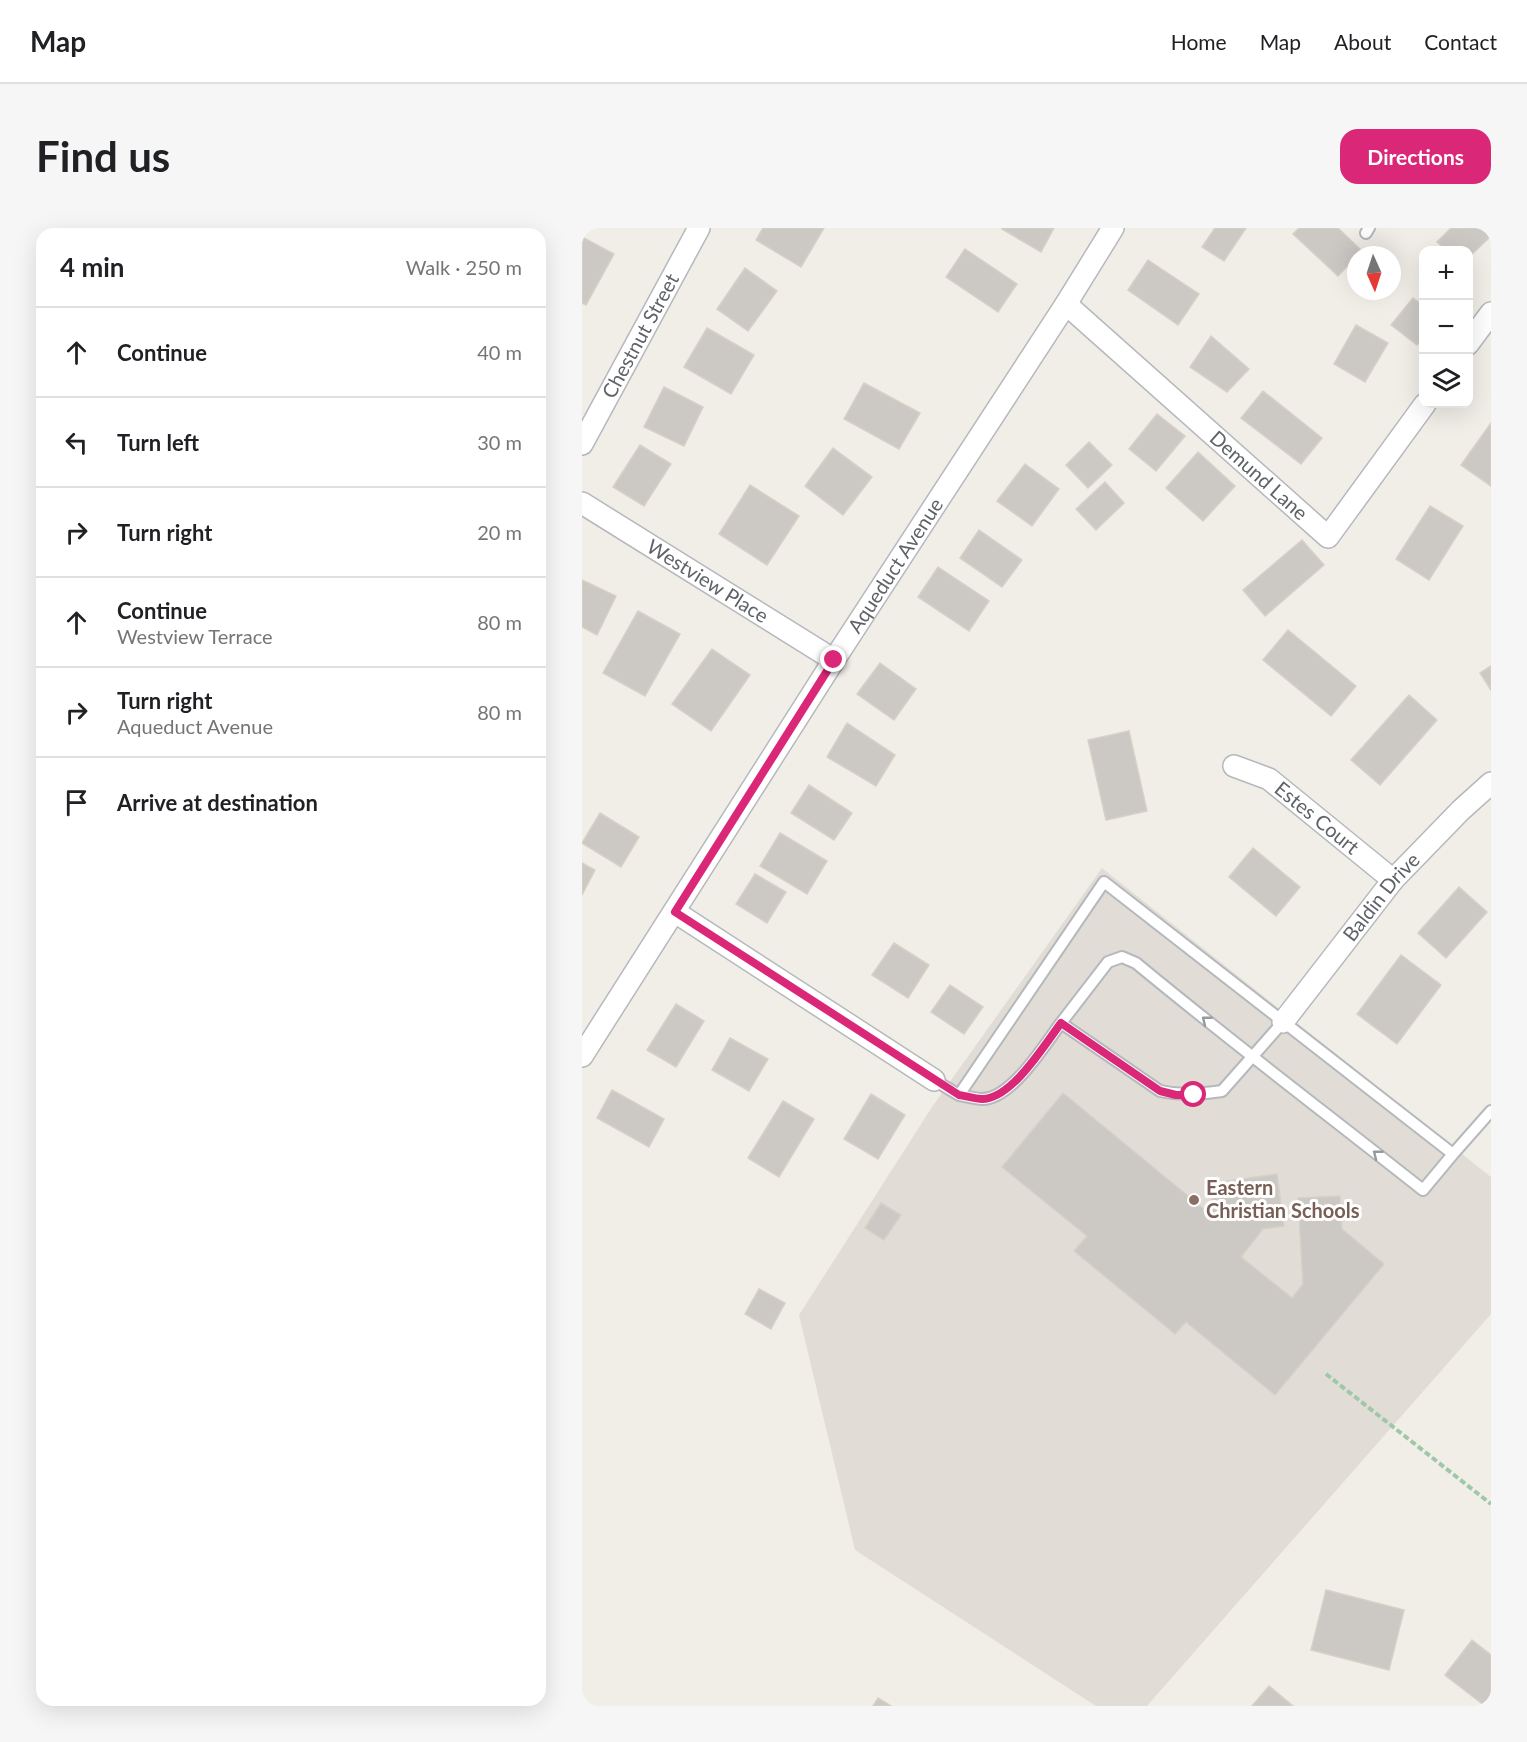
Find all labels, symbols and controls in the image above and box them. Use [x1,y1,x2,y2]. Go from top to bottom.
text: Map [30,24,86,58]
text: Home [1171,29,1227,54]
text: Map [1260,29,1301,54]
text: About [1334,29,1391,54]
text: Contact [1424,29,1497,54]
button: Directions [1340,129,1491,184]
text: Find us [36,131,170,181]
north arrow [1347,246,1401,300]
map controls [1419,246,1473,408]
button: + [1419,246,1473,300]
text: 4 min [60,251,124,283]
text: Walk · 250 m [406,255,522,279]
street label: Chestnut Street [596,269,683,402]
button: − [1419,300,1473,354]
icon: ahead [60,336,93,369]
text: Continue [117,339,207,366]
text: 40 m [477,340,522,364]
button: layers [1419,354,1473,408]
street label: Demund Lane [1206,425,1313,524]
icon: left [60,426,93,459]
text: Turn left [117,429,199,456]
text: 30 m [477,430,522,454]
street label: Aqueduct Avenue [842,493,947,637]
icon: right [60,516,93,549]
text: Turn right [117,519,212,546]
text: 20 m [477,520,522,544]
street label: Westview Place [643,534,773,627]
text: Continue [117,597,207,624]
icon: ahead [60,606,93,639]
text: 80 m [477,610,522,634]
text: Westview Terrace [117,624,273,648]
route end [820,646,846,672]
text: Turn right [117,687,212,714]
icon: right [60,696,93,729]
text: 80 m [477,700,522,724]
text: Aqueduct Avenue [117,714,273,738]
street label: Estes Court [1270,776,1364,859]
icon: arrive [60,786,93,819]
text: Arrive at destination [117,789,318,816]
street label: Baldin Drive [1337,847,1424,946]
one-way arrow [1201,1017,1212,1028]
route start [1180,1081,1206,1107]
one-way arrow [1373,1150,1384,1161]
place label: Eastern Christian Schools [1206,1175,1360,1222]
marker: Eastern Christian Schools [1187,1193,1201,1207]

